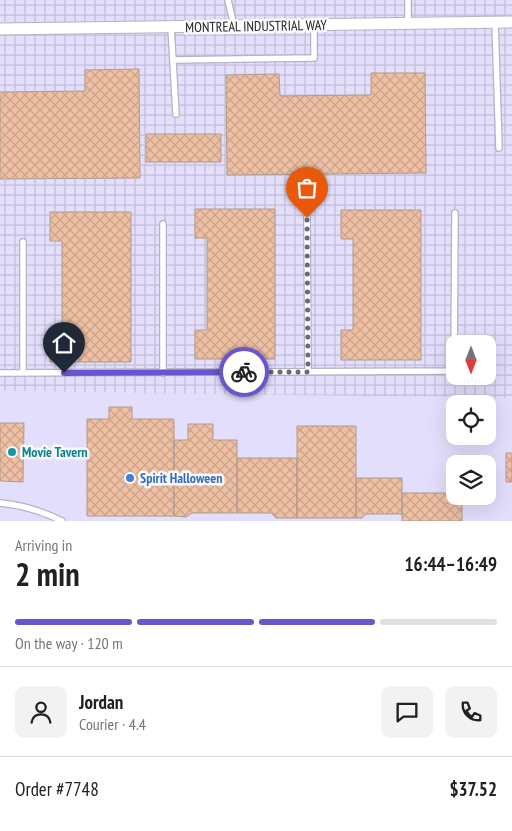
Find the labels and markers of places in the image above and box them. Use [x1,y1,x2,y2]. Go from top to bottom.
pin [286,167,328,218]
pin [43,322,85,373]
place label: Movie Tavern [22,443,88,461]
marker: Movie Tavern [6,446,18,458]
place label: Spirit Halloween [140,469,222,487]
marker: Spirit Halloween [124,472,136,484]

